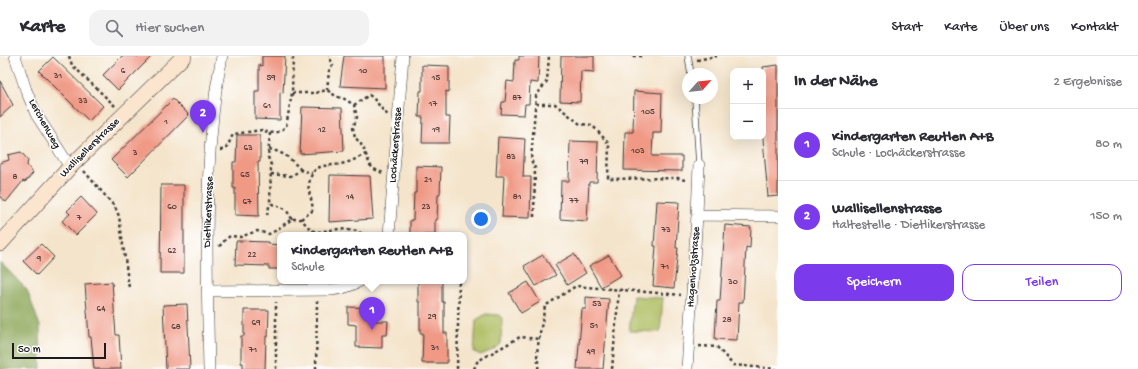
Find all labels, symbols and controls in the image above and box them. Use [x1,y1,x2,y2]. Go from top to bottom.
search box [89,10,369,46]
text: Karte [20,16,65,39]
icon: search [103,17,125,39]
text: Hier suchen [135,19,204,37]
text: Start [892,19,922,36]
text: Karte [944,19,978,36]
text: Über uns [1000,19,1049,36]
text: Kontakt [1071,19,1118,36]
house number: 6 [121,66,126,77]
house number: 10 [358,66,367,77]
north arrow [682,68,718,104]
map controls [730,68,766,140]
button: + [730,68,766,104]
house number: 31 [53,71,63,82]
text: In der Nähe [794,72,877,92]
house number: 59 [266,73,276,84]
house number: 15 [431,73,440,84]
text: 2 Ergebnisse [1054,75,1122,90]
house number: 87 [512,93,522,104]
house number: 33 [77,96,88,107]
street label: Lerchenweg [26,97,62,151]
house number: 17 [428,99,437,110]
pin: 2 [190,100,216,133]
house number: 61 [263,101,271,112]
button: − [730,104,766,140]
street label: Lochäckerstrasse [387,106,405,183]
house number: 105 [640,107,655,118]
street label: Wallisellerstrasse [58,116,122,180]
house number: 1 [163,117,168,128]
house number: 12 [317,125,327,136]
house number: 19 [431,125,441,136]
text: Kindergarten Reutlen A+B [832,128,993,146]
text: 1 [804,137,810,152]
text: 80 m [1095,137,1122,152]
house number: 63 [243,143,253,154]
house number: 103 [630,146,645,157]
text: Schule · Lochäckerstrasse [832,146,965,161]
house number: 3 [132,148,138,159]
house number: 83 [506,152,516,163]
house number: 79 [578,157,589,168]
house number: 65 [240,170,250,181]
house number: 8 [13,172,18,183]
house number: 21 [424,175,432,186]
street label: Dietlikerstrasse [202,176,216,249]
house number: 14 [345,192,355,203]
house number: 81 [513,192,522,203]
house number: 77 [568,196,579,207]
house number: 67 [242,197,252,208]
text: Wallisellenstrasse [832,200,942,218]
house number: 60 [167,202,177,213]
house number: 23 [421,202,431,213]
your location [471,209,491,229]
text: 2 [804,209,810,224]
text: 150 m [1090,209,1122,224]
house number: 7 [76,213,82,224]
text: Haltestelle · Dietlikerstrasse [832,218,985,233]
house number: 73 [660,225,671,236]
street label: Hagenholzstrasse [685,226,703,308]
popup [277,232,467,284]
text: Kindergarten Reutlen A+B [291,242,453,260]
house number: 62 [168,246,177,257]
house number: 22 [248,250,257,261]
house number: 9 [36,254,42,265]
text: Schule [291,260,324,275]
house number: 71 [660,262,670,273]
button: Speichern [794,264,954,301]
button: Teilen [962,264,1122,301]
house number: 30 [727,277,738,288]
pin: 1 [359,297,385,330]
house number: 53 [592,299,602,310]
house number: 64 [97,304,106,315]
house number: 29 [428,312,437,323]
house number: 28 [722,315,732,326]
house number: 69 [251,318,261,329]
house number: 51 [590,321,599,332]
house number: 68 [171,322,181,333]
scale bar [12,341,106,360]
house number: 31 [430,343,440,354]
text: 50 m [18,344,40,356]
house number: 71 [248,345,258,356]
house number: 49 [587,347,596,358]

